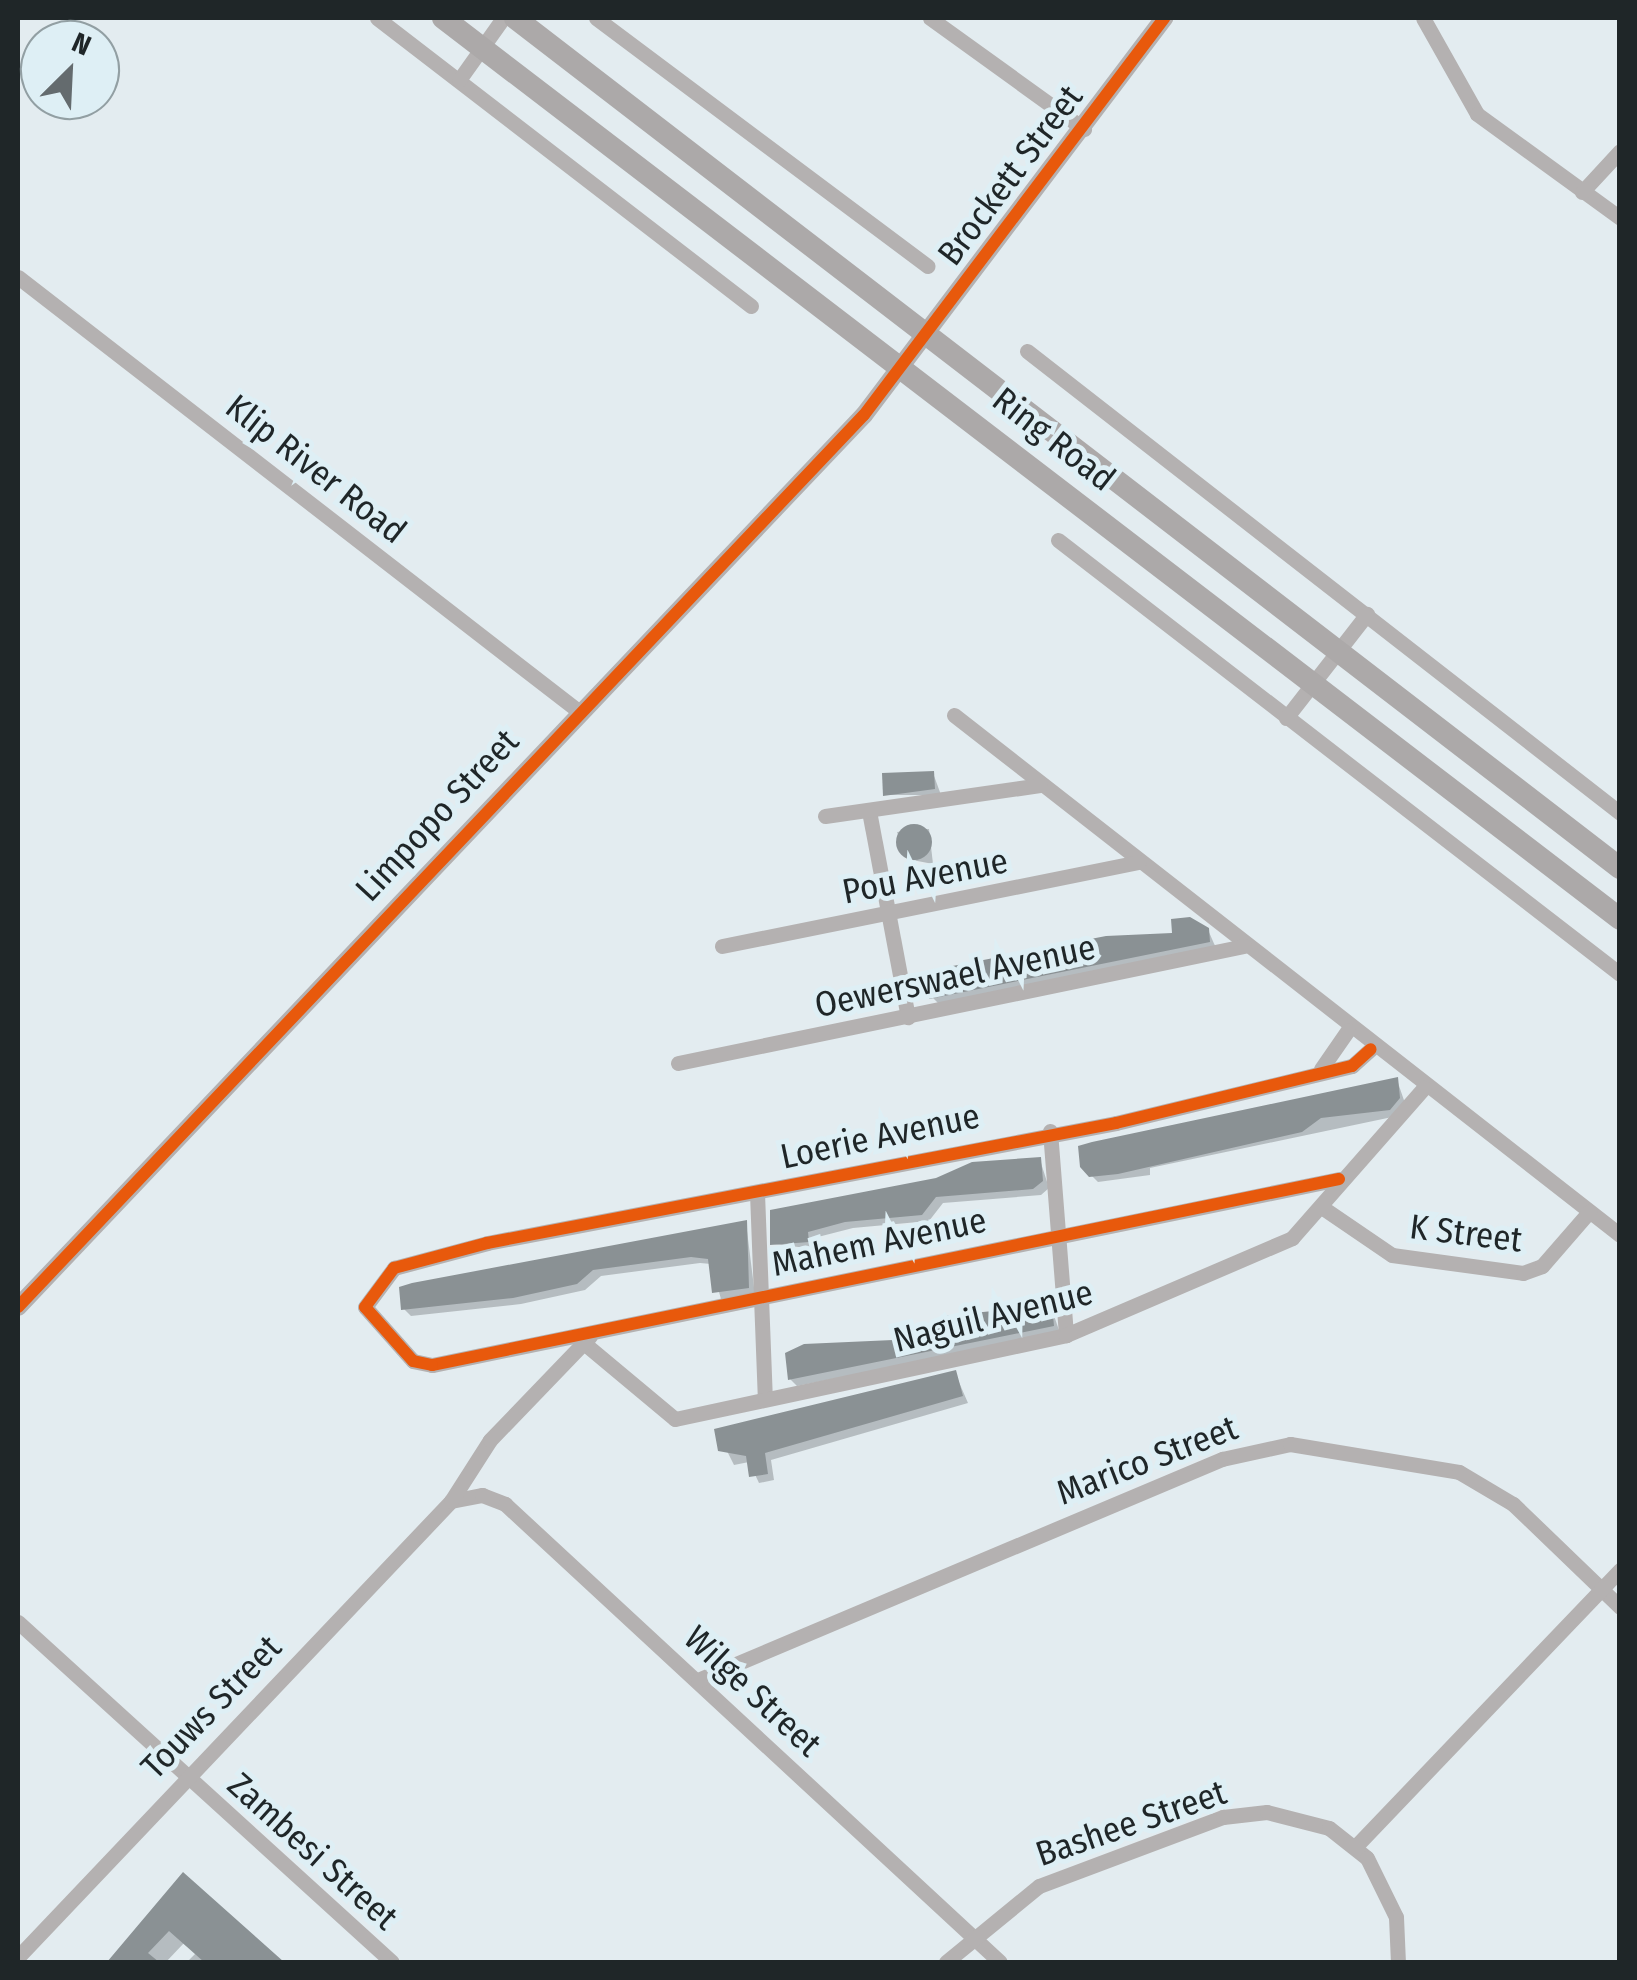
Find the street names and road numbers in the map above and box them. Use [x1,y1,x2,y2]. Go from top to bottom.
street label: Brockett Street [929,77,1091,273]
street label: Ring Road [985,378,1123,500]
street label: Klip River Road [218,386,414,552]
street label: Limpopo Street [347,720,527,910]
street label: Pou Avenue [839,839,1011,913]
street label: Oewerswael Avenue [811,926,1099,1026]
street label: Loerie Avenue [777,1094,983,1178]
street label: Mahem Avenue [768,1199,990,1285]
street label: K Street [1407,1205,1525,1261]
street label: Naguil Avenue [889,1271,1097,1361]
street label: Marico Street [1051,1406,1243,1514]
street label: Wilge Street [676,1617,830,1765]
street label: Touws Street [132,1627,290,1787]
street label: Zambesi Street [219,1764,407,1938]
street label: Bashee Street [1030,1771,1232,1875]

